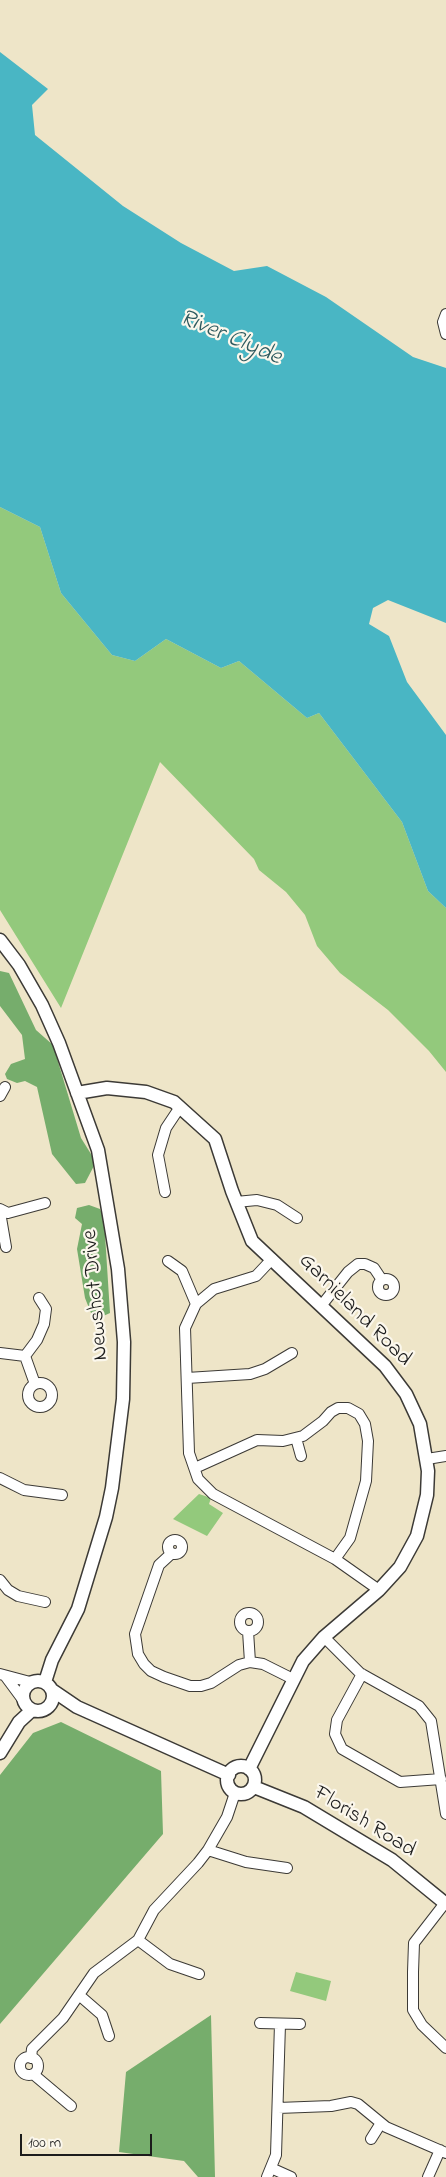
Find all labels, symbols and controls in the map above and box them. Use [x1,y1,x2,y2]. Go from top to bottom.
water label: River Clyde [175,305,285,373]
street label: Newshot Drive [78,1229,116,1361]
street label: Garnieland Road [292,1249,416,1373]
street label: Florish Road [308,1781,420,1865]
scale bar [22,2124,155,2156]
text: 100 m [28,2132,61,2154]

